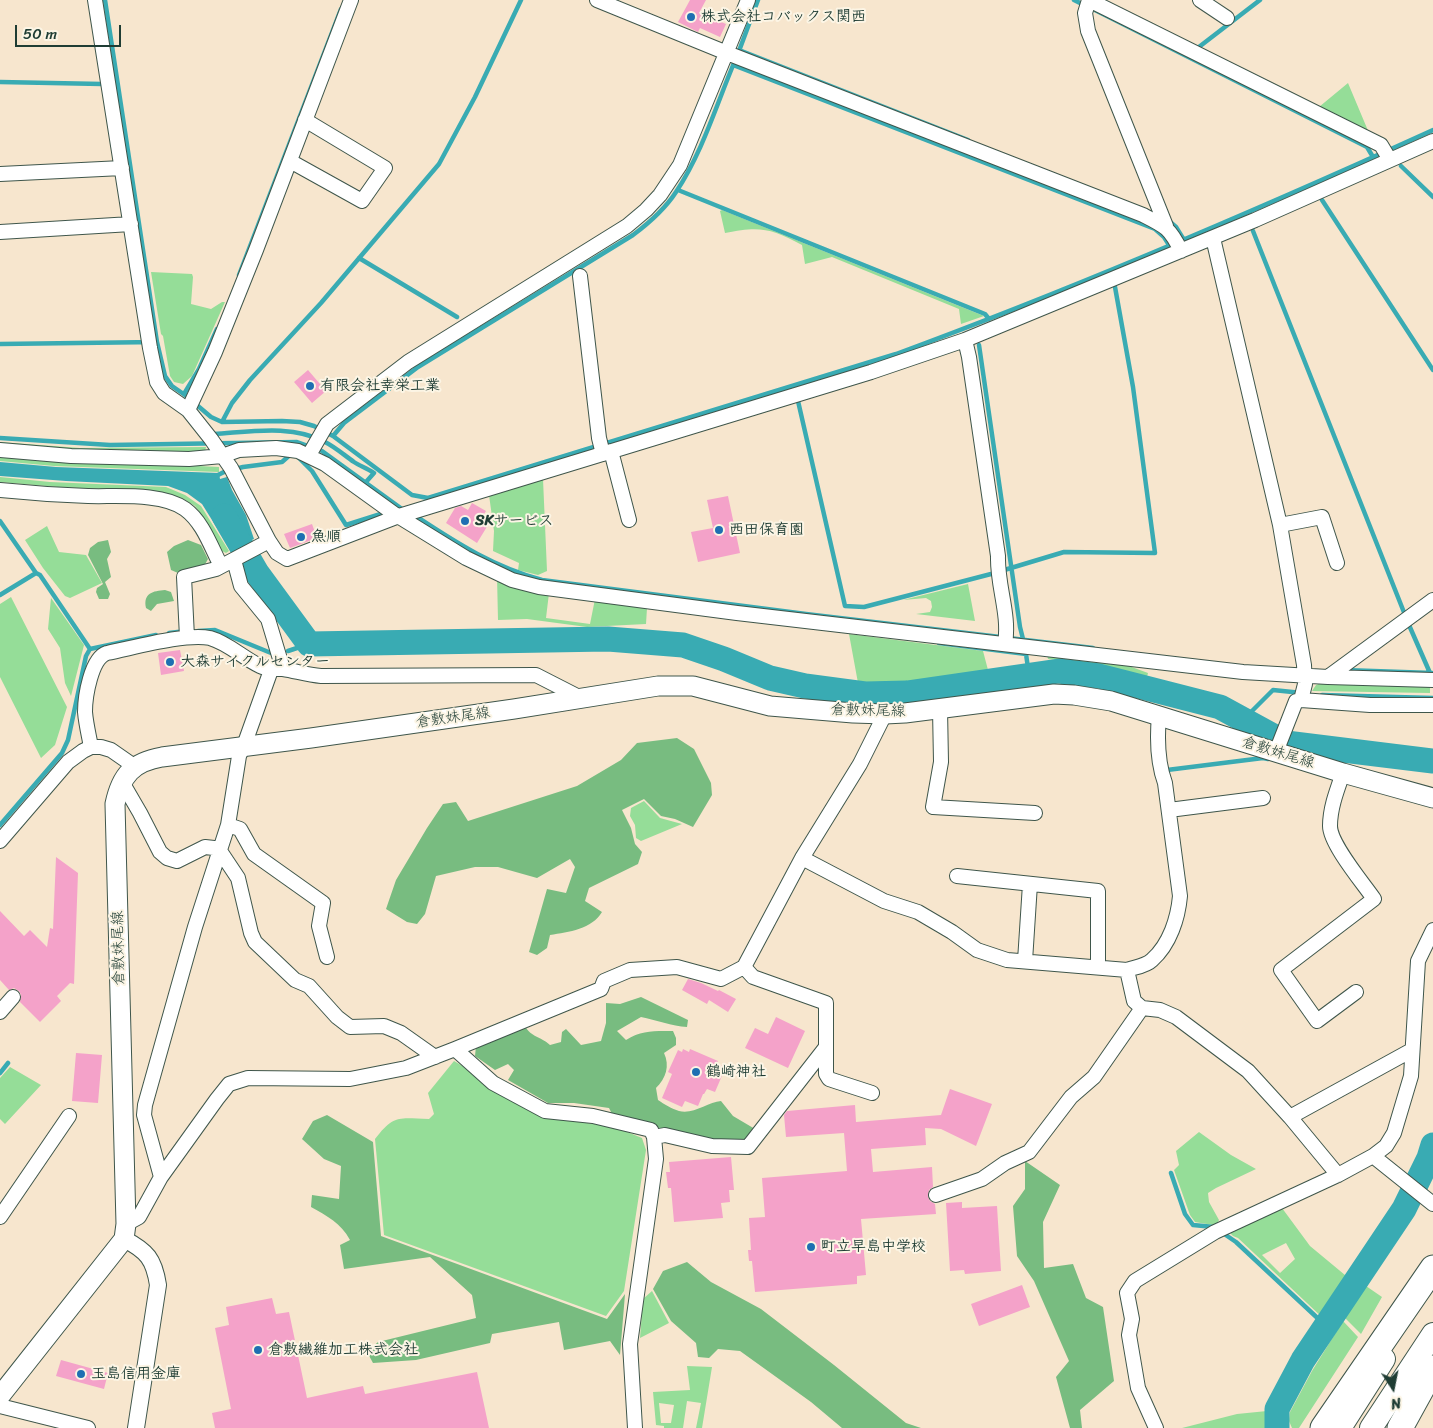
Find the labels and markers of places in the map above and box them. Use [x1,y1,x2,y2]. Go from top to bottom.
place label: 株式会社コバックス関西 [701,8,866,26]
marker: 株式会社コバックス関西 [685,11,697,23]
place label: 有限会社幸栄工業 [320,377,440,395]
marker: 有限会社幸栄工業 [304,380,316,392]
place label: SKサービス [475,512,554,530]
marker: SKサービス [459,515,471,527]
place label: 西田保育園 [729,521,804,539]
marker: 西田保育園 [713,524,725,536]
place label: 魚順 [311,528,341,546]
marker: 魚順 [295,531,307,543]
place label: 大森サイクルセンター [180,653,330,671]
marker: 大森サイクルセンター [164,656,176,668]
place label: 鶴崎神社 [706,1063,766,1081]
marker: 鶴崎神社 [690,1066,702,1078]
place label: 町立早島中学校 [821,1238,926,1256]
marker: 町立早島中学校 [805,1241,817,1253]
place label: 倉敷繊維加工株式会社 [268,1341,418,1359]
marker: 倉敷繊維加工株式会社 [252,1344,264,1356]
place label: 玉島信用金庫 [91,1365,181,1383]
marker: 玉島信用金庫 [75,1368,87,1380]

